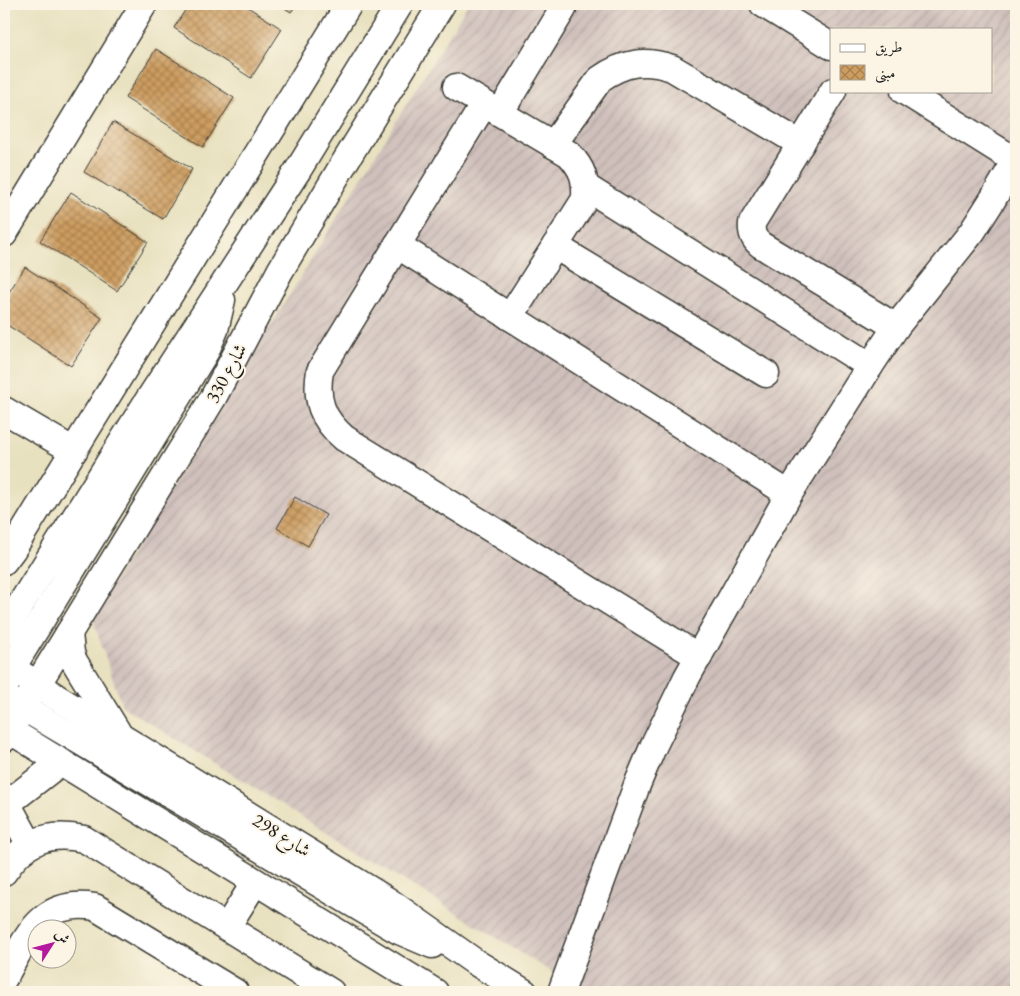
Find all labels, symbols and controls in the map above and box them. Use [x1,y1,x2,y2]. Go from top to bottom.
legend [830,28,992,92]
text: طريق [875,37,902,57]
text: مبنى [875,63,895,84]
street label: شارع 330 [200,339,255,409]
street label: شارع 298 [247,807,316,865]
north arrow [28,918,78,968]
text: ش [51,925,74,947]

